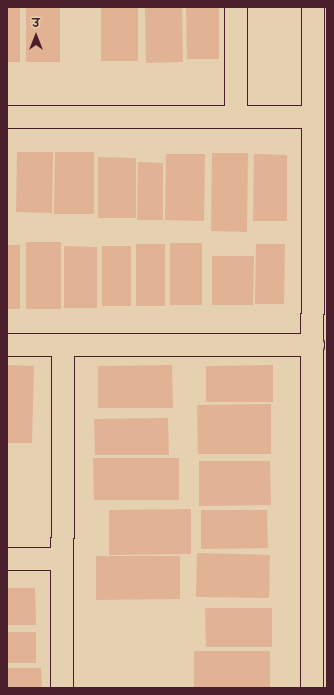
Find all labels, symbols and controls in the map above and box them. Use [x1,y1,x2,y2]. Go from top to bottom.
text: उ [32,14,40,33]
north arrow [16,16,56,56]

